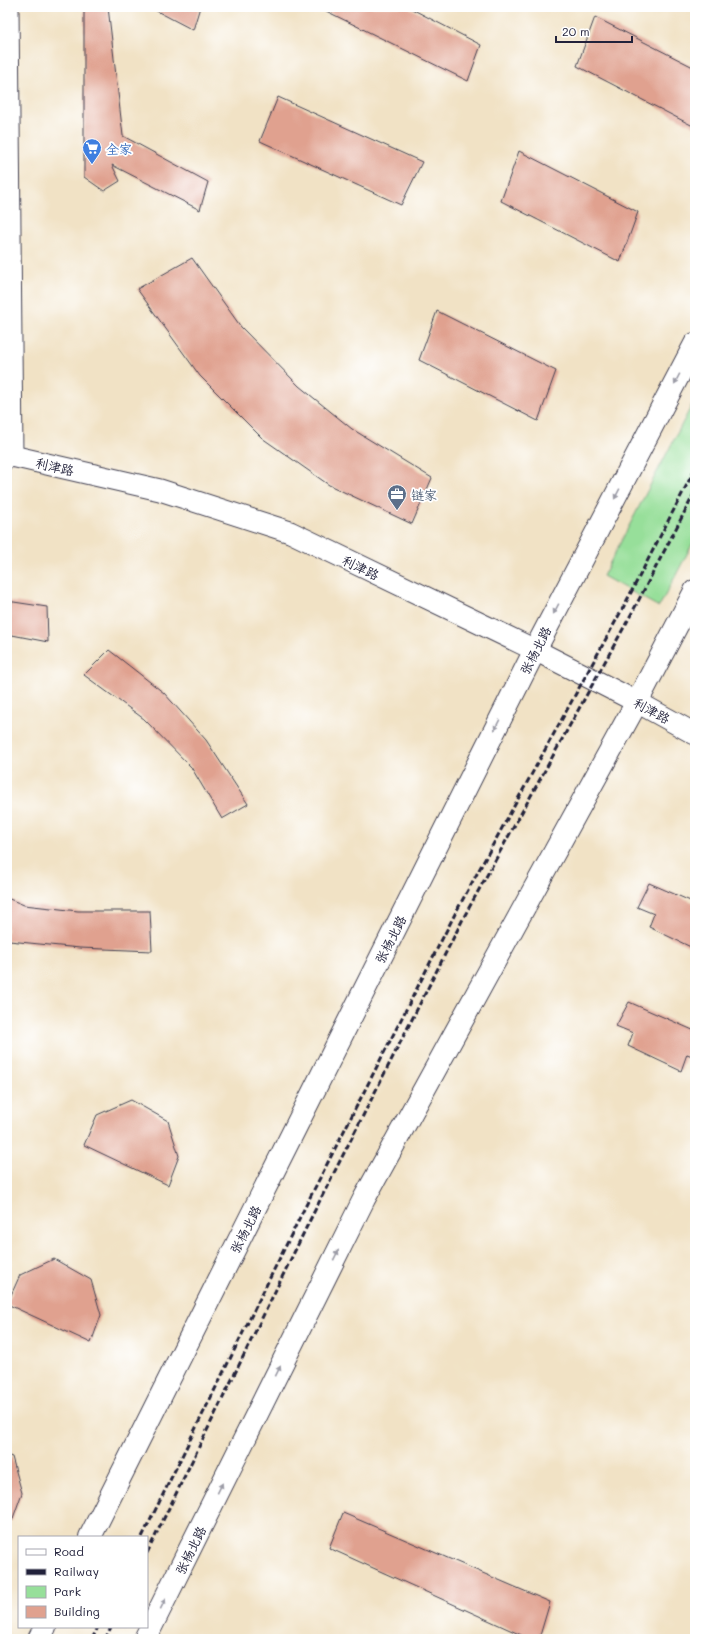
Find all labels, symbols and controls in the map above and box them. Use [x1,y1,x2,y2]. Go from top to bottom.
scale bar [556,18,632,44]
text: 20 m [562,23,590,39]
supermarket icon: 全家 [81,137,103,165]
place label: 全家 [106,140,132,157]
one-way arrow [674,373,680,384]
street label: 利津路 [34,453,76,479]
office icon: 链家 [386,483,408,511]
place label: 链家 [411,486,437,503]
one-way arrow [613,488,620,500]
street label: 利津路 [340,551,382,583]
one-way arrow [553,603,560,615]
street label: 张杨北路 [516,623,554,677]
street label: 利津路 [631,693,673,727]
one-way arrow [494,719,500,731]
street label: 张杨北路 [371,912,409,966]
street label: 张杨北路 [226,1202,264,1256]
one-way arrow [333,1249,339,1260]
one-way arrow [275,1365,281,1377]
one-way arrow [217,1482,224,1493]
street label: 张杨北路 [171,1523,209,1577]
legend [18,1536,148,1628]
text: Road [54,1543,84,1559]
text: Railway [54,1563,99,1579]
text: Park [54,1583,81,1599]
one-way arrow [160,1598,166,1610]
text: Building [54,1603,100,1619]

